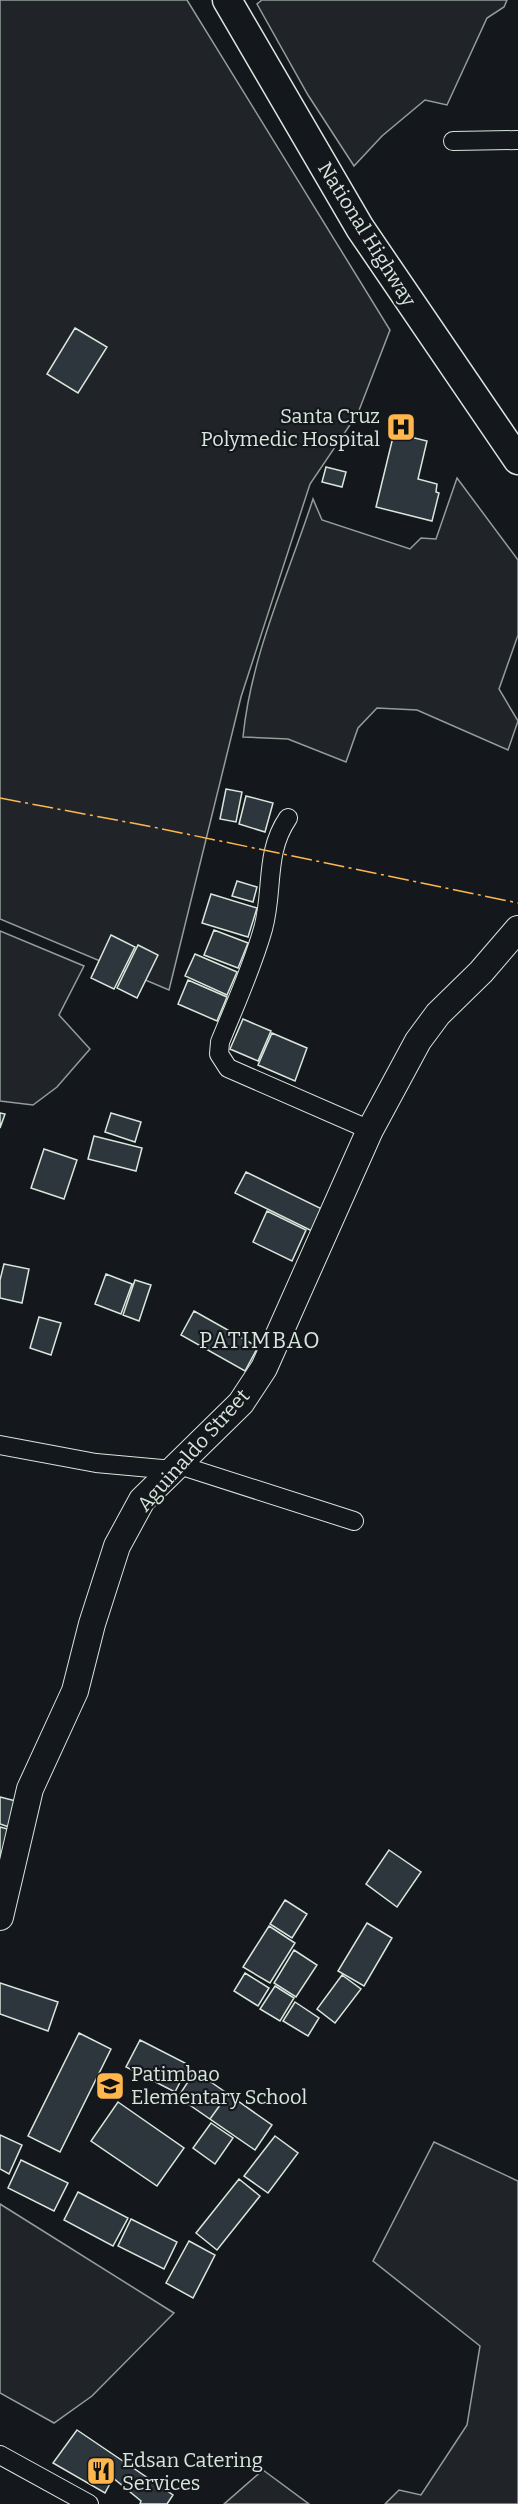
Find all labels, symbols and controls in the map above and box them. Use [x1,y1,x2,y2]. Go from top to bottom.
street label: National Highway [313,157,421,311]
place label: Santa Cruz Polymedic Hospital [201,404,380,451]
hospital icon: Santa Cruz Polymedic Hospital [385,411,417,443]
district label: PATIMBAO [199,1327,321,1354]
street label: Aguinaldo Street [132,1384,254,1516]
place label: Patimbao Elementary School [131,2062,308,2109]
school or university icon: Patimbao Elementary School [94,2070,126,2102]
place label: Edsan Catering Services [122,2448,263,2495]
restaurant icon: Edsan Catering Services [85,2455,117,2487]

